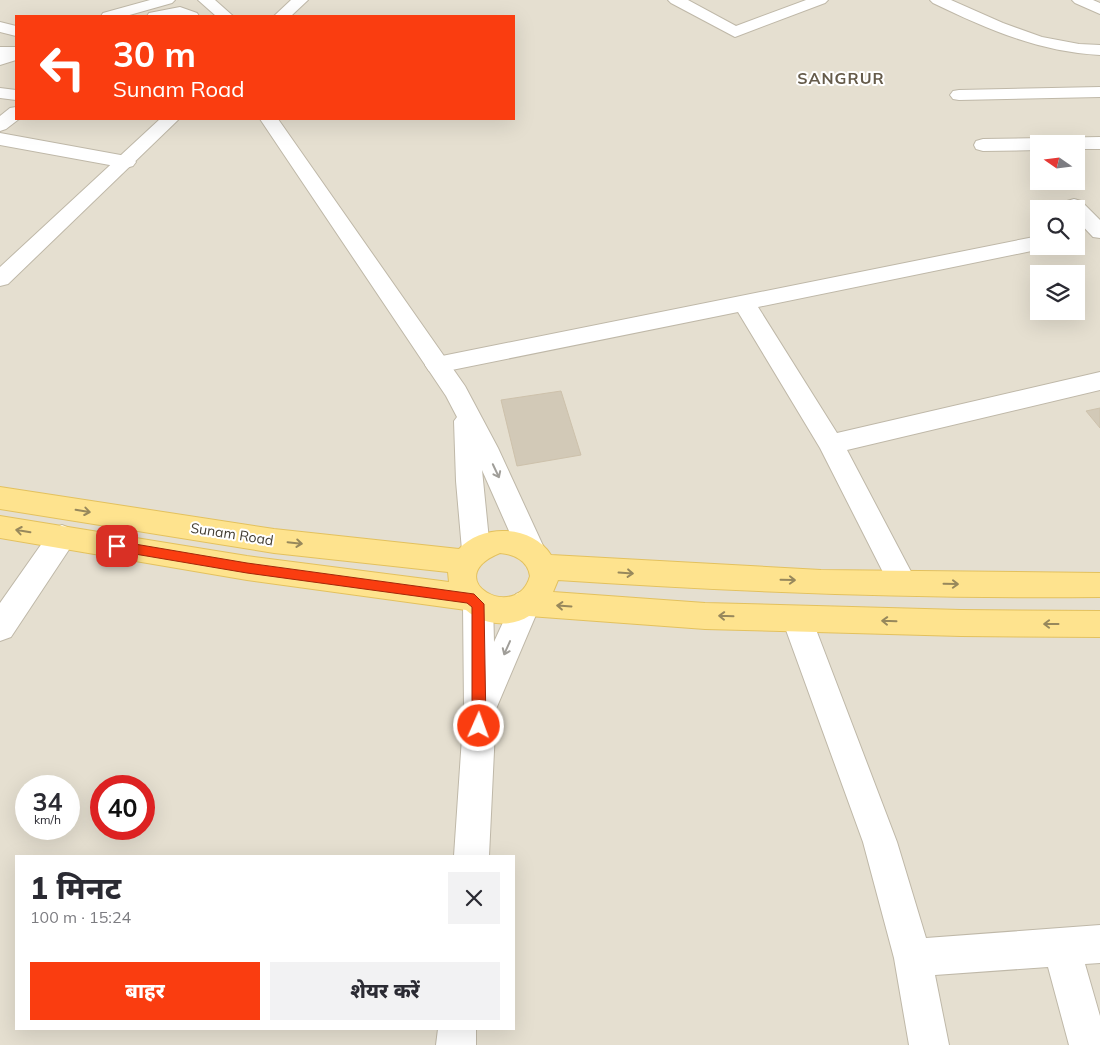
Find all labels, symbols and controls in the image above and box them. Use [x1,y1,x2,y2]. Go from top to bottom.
text: 30 m [113,32,196,76]
icon: left [30,35,95,100]
district label: SANGRUR [797,68,885,88]
text: Sunam Road [113,75,245,103]
north arrow [1030,135,1085,190]
map controls [1030,135,1085,320]
button: search [1030,200,1085,255]
button: layers [1030,265,1085,320]
one-way arrow [492,463,501,478]
one-way arrow [74,506,90,516]
street label: Sunam Road [189,519,275,549]
one-way arrow [16,525,32,535]
pin [96,525,138,567]
icon: arrive [103,532,131,560]
one-way arrow [287,538,303,548]
one-way arrow [617,568,633,578]
one-way arrow [780,575,796,585]
one-way arrow [942,579,958,589]
one-way arrow [556,601,572,611]
one-way arrow [719,612,735,621]
one-way arrow [881,616,898,626]
one-way arrow [1044,619,1060,629]
one-way arrow [501,640,511,655]
position arrow [452,699,504,751]
speed limit sign: 40 [90,775,155,840]
text: 34 [32,786,63,817]
text: km/h [34,812,61,827]
text: 1 मिनट [30,869,121,907]
button: close [448,872,500,924]
text: 100 m · 15:24 [30,907,131,927]
button: बाहर [30,962,260,1020]
button: शेयर करें [270,962,500,1020]

